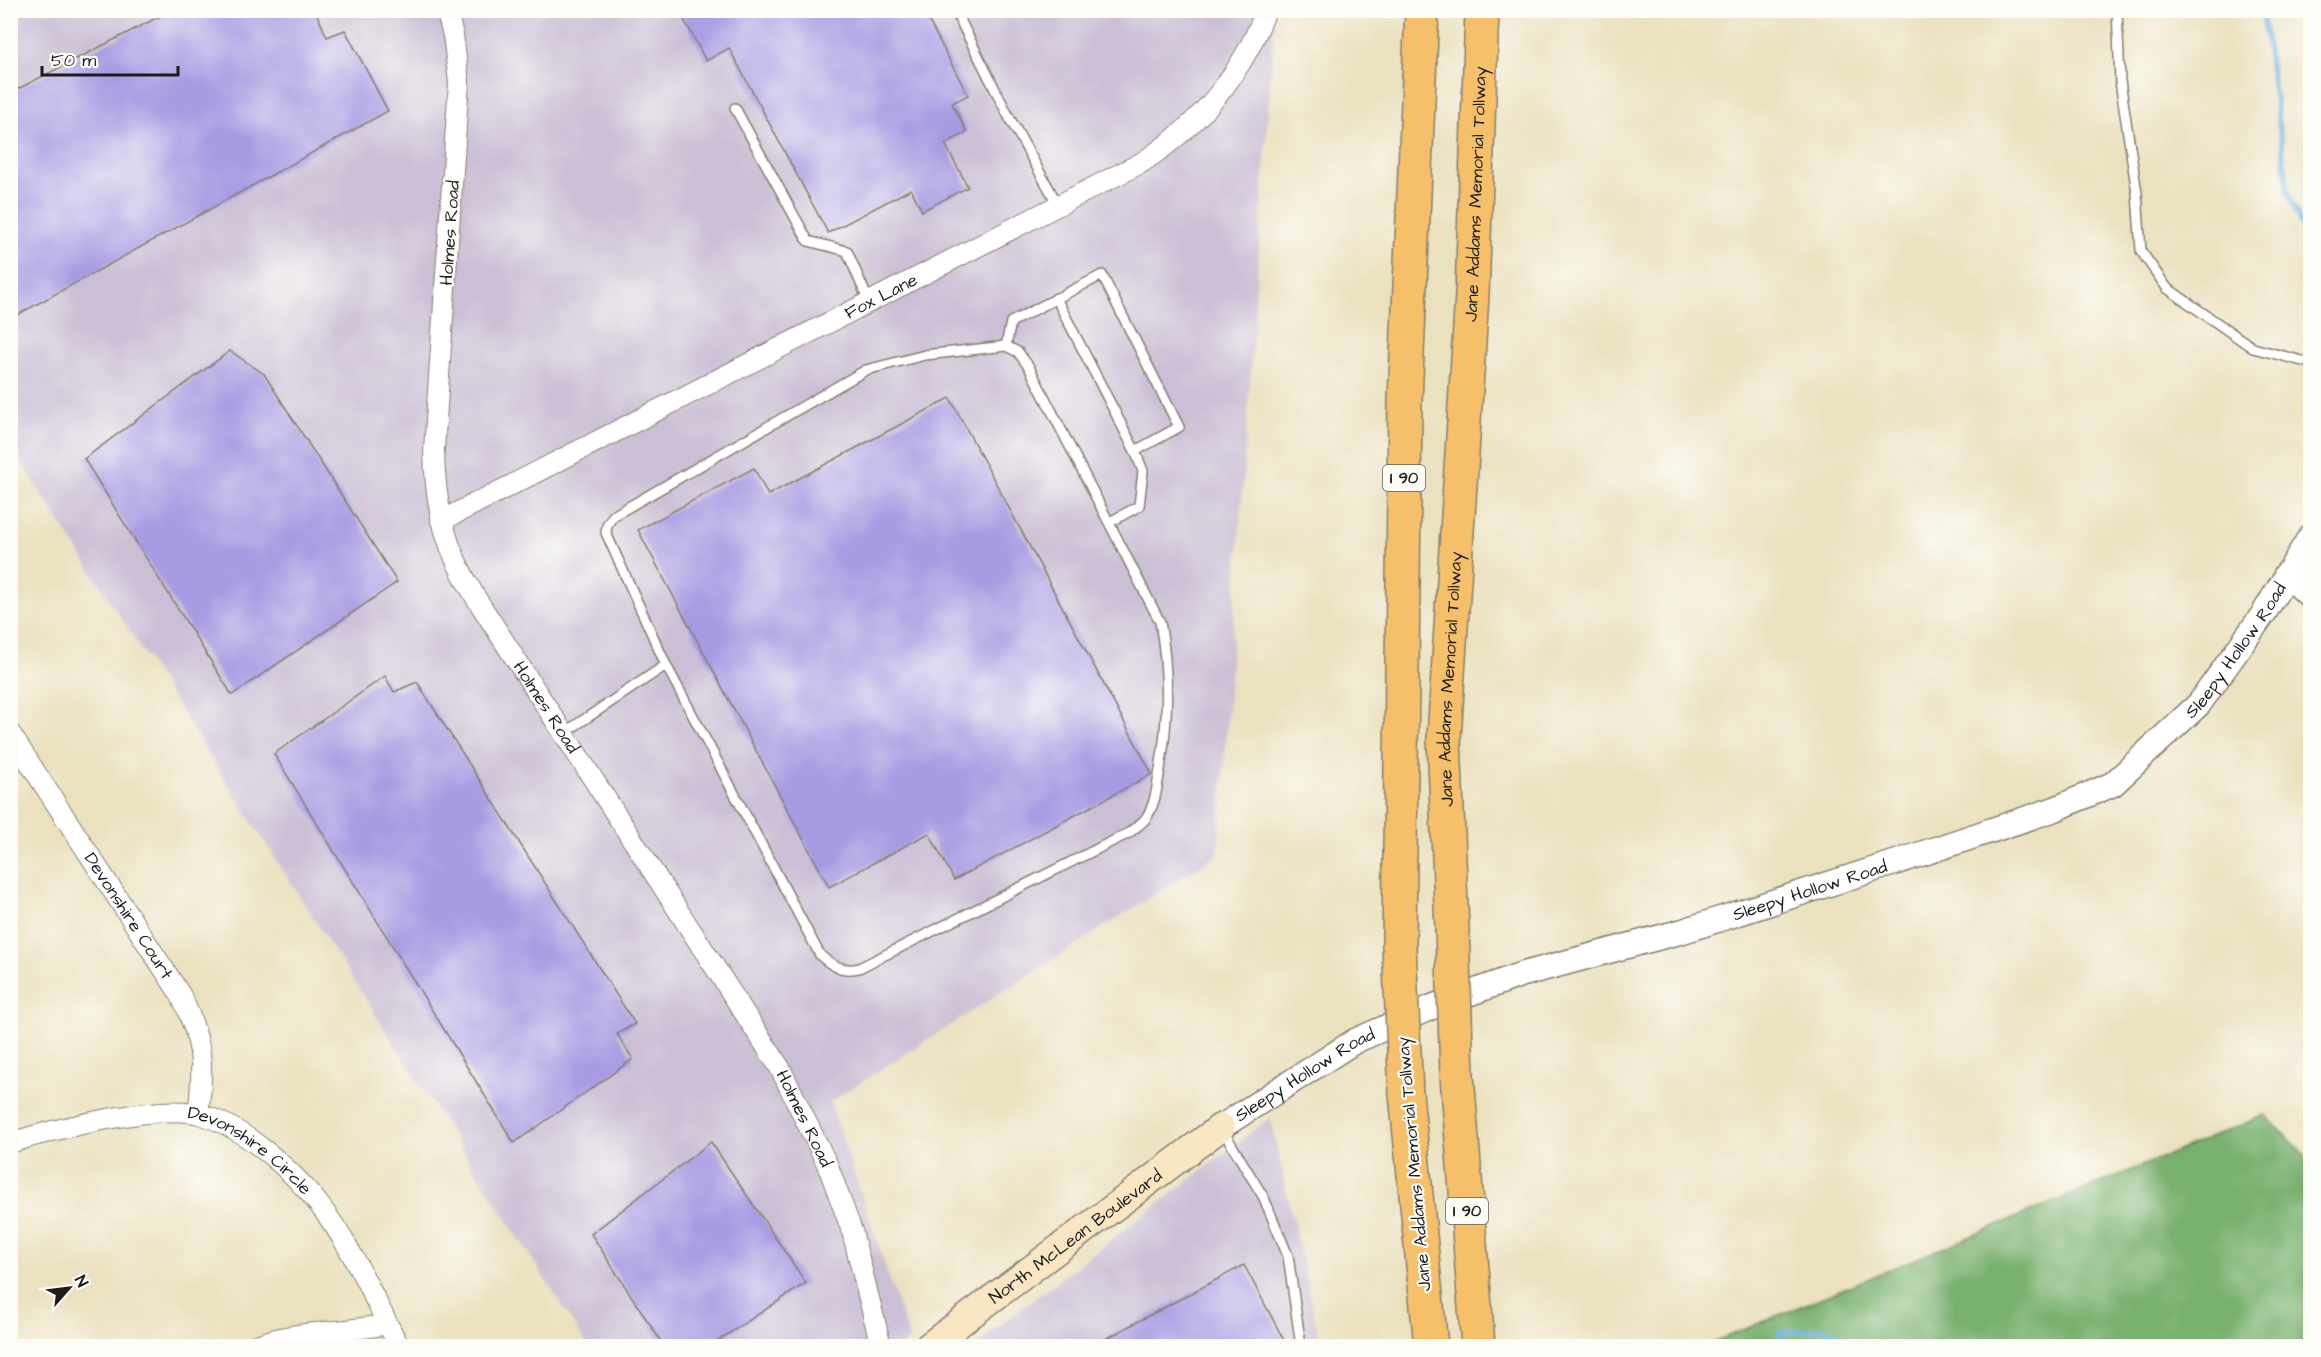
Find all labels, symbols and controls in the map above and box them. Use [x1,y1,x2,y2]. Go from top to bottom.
scale bar [42,39,178,77]
text: 50 m [51,48,96,73]
street label: Jane Addams Memorial Tollway [1458,66,1494,323]
street label: Holmes Road [434,180,466,286]
street label: Fox Lane [840,267,922,325]
road number: I 90 [1383,465,1425,491]
street label: Jane Addams Memorial Tollway [1431,551,1469,807]
street label: Sleepy Hollow Road [2179,578,2292,724]
street label: Holmes Road [507,656,586,758]
street label: Devonshire Court [78,847,180,985]
street label: Sleepy Hollow Road [1729,854,1890,927]
street label: Sleepy Hollow Road [1230,1021,1379,1128]
street label: Jane Addams Memorial Tollway [1390,1036,1439,1292]
street label: Holmes Road [770,1066,839,1171]
street label: Devonshire Circle [186,1100,318,1200]
street label: North McLean Boulevard [983,1163,1167,1310]
road number: I 90 [1446,1198,1488,1224]
north arrow [39,1258,99,1318]
text: N [69,1272,93,1291]

